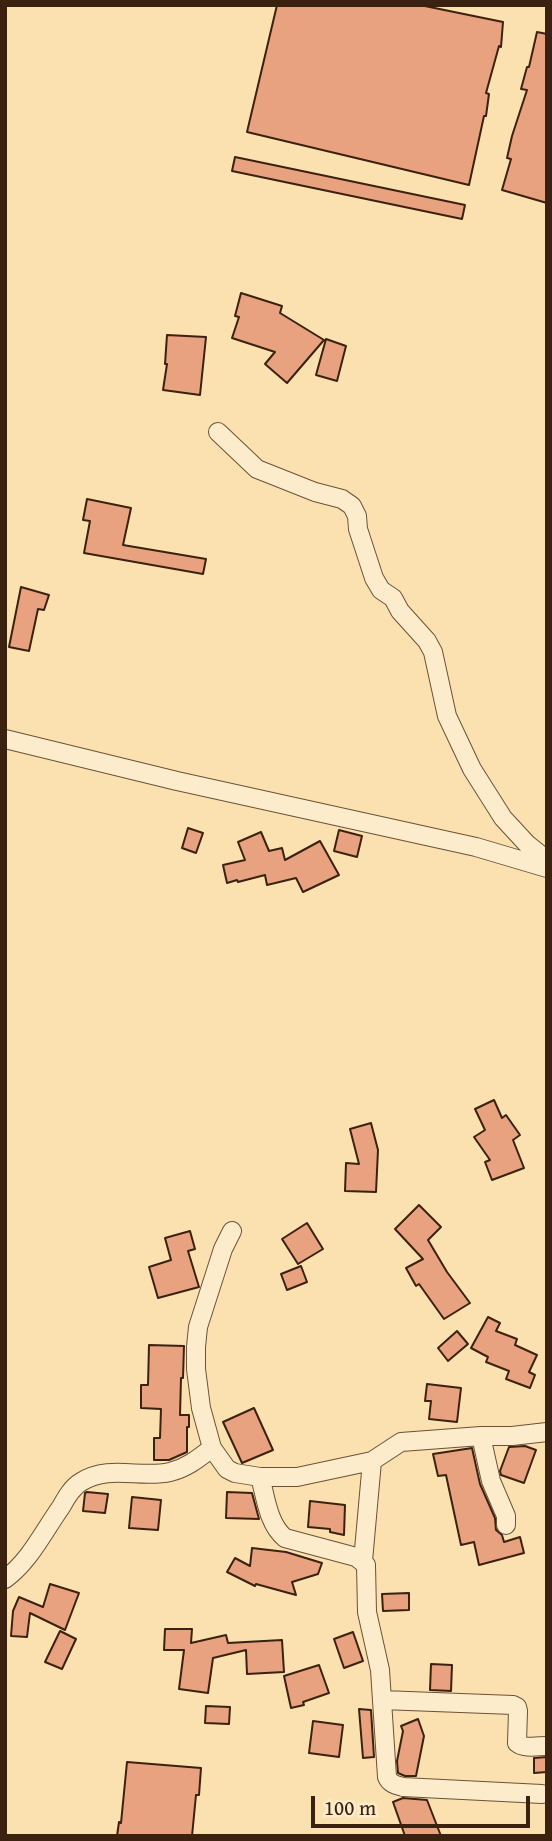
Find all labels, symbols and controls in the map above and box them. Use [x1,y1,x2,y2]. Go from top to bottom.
scale bar [314,1782,533,1826]
text: 100 m [324,1792,376,1823]

